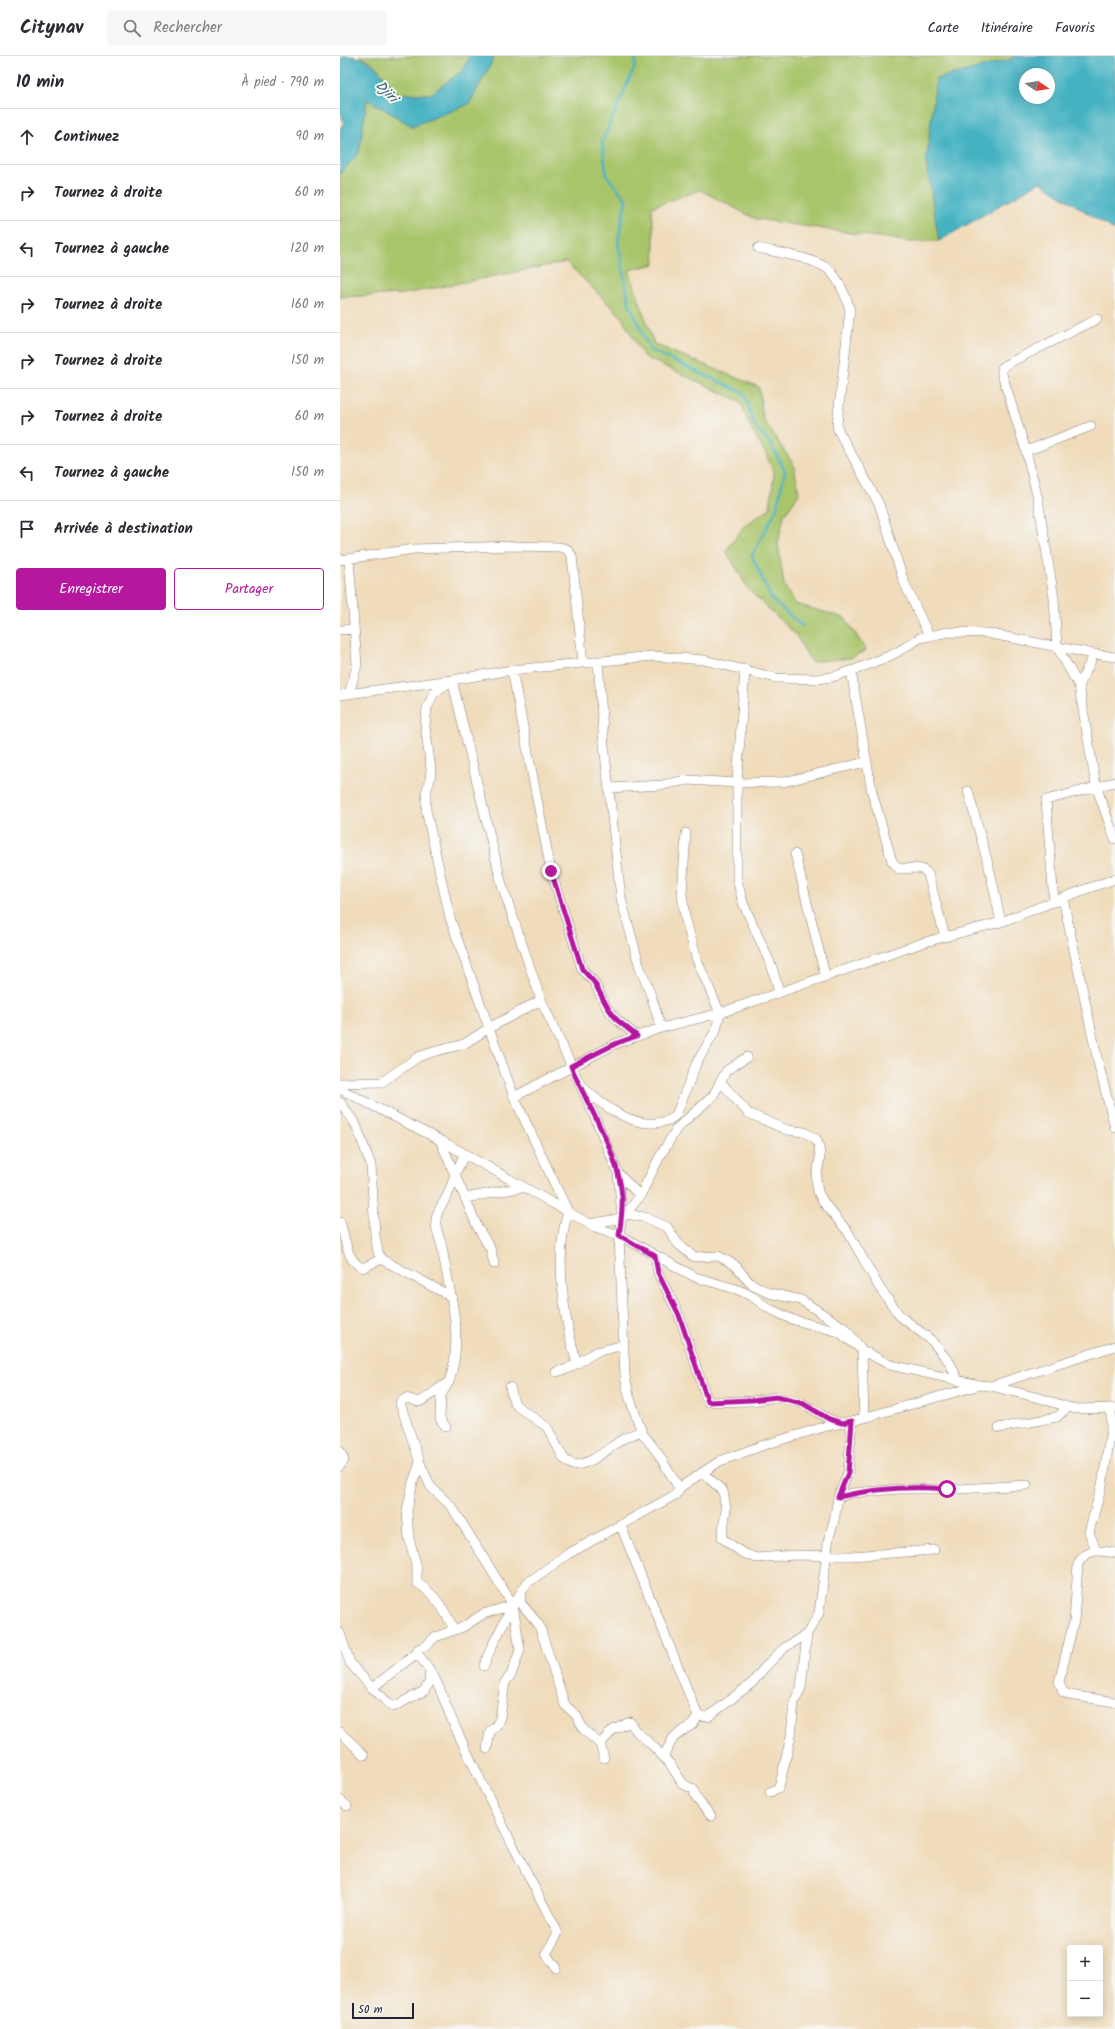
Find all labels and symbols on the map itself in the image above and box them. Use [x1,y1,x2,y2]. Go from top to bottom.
north arrow [1019,68,1055,104]
water label: Djiri [370,75,404,110]
route end [542,862,560,880]
route start [938,1480,956,1498]
scale bar [352,2001,414,2020]

